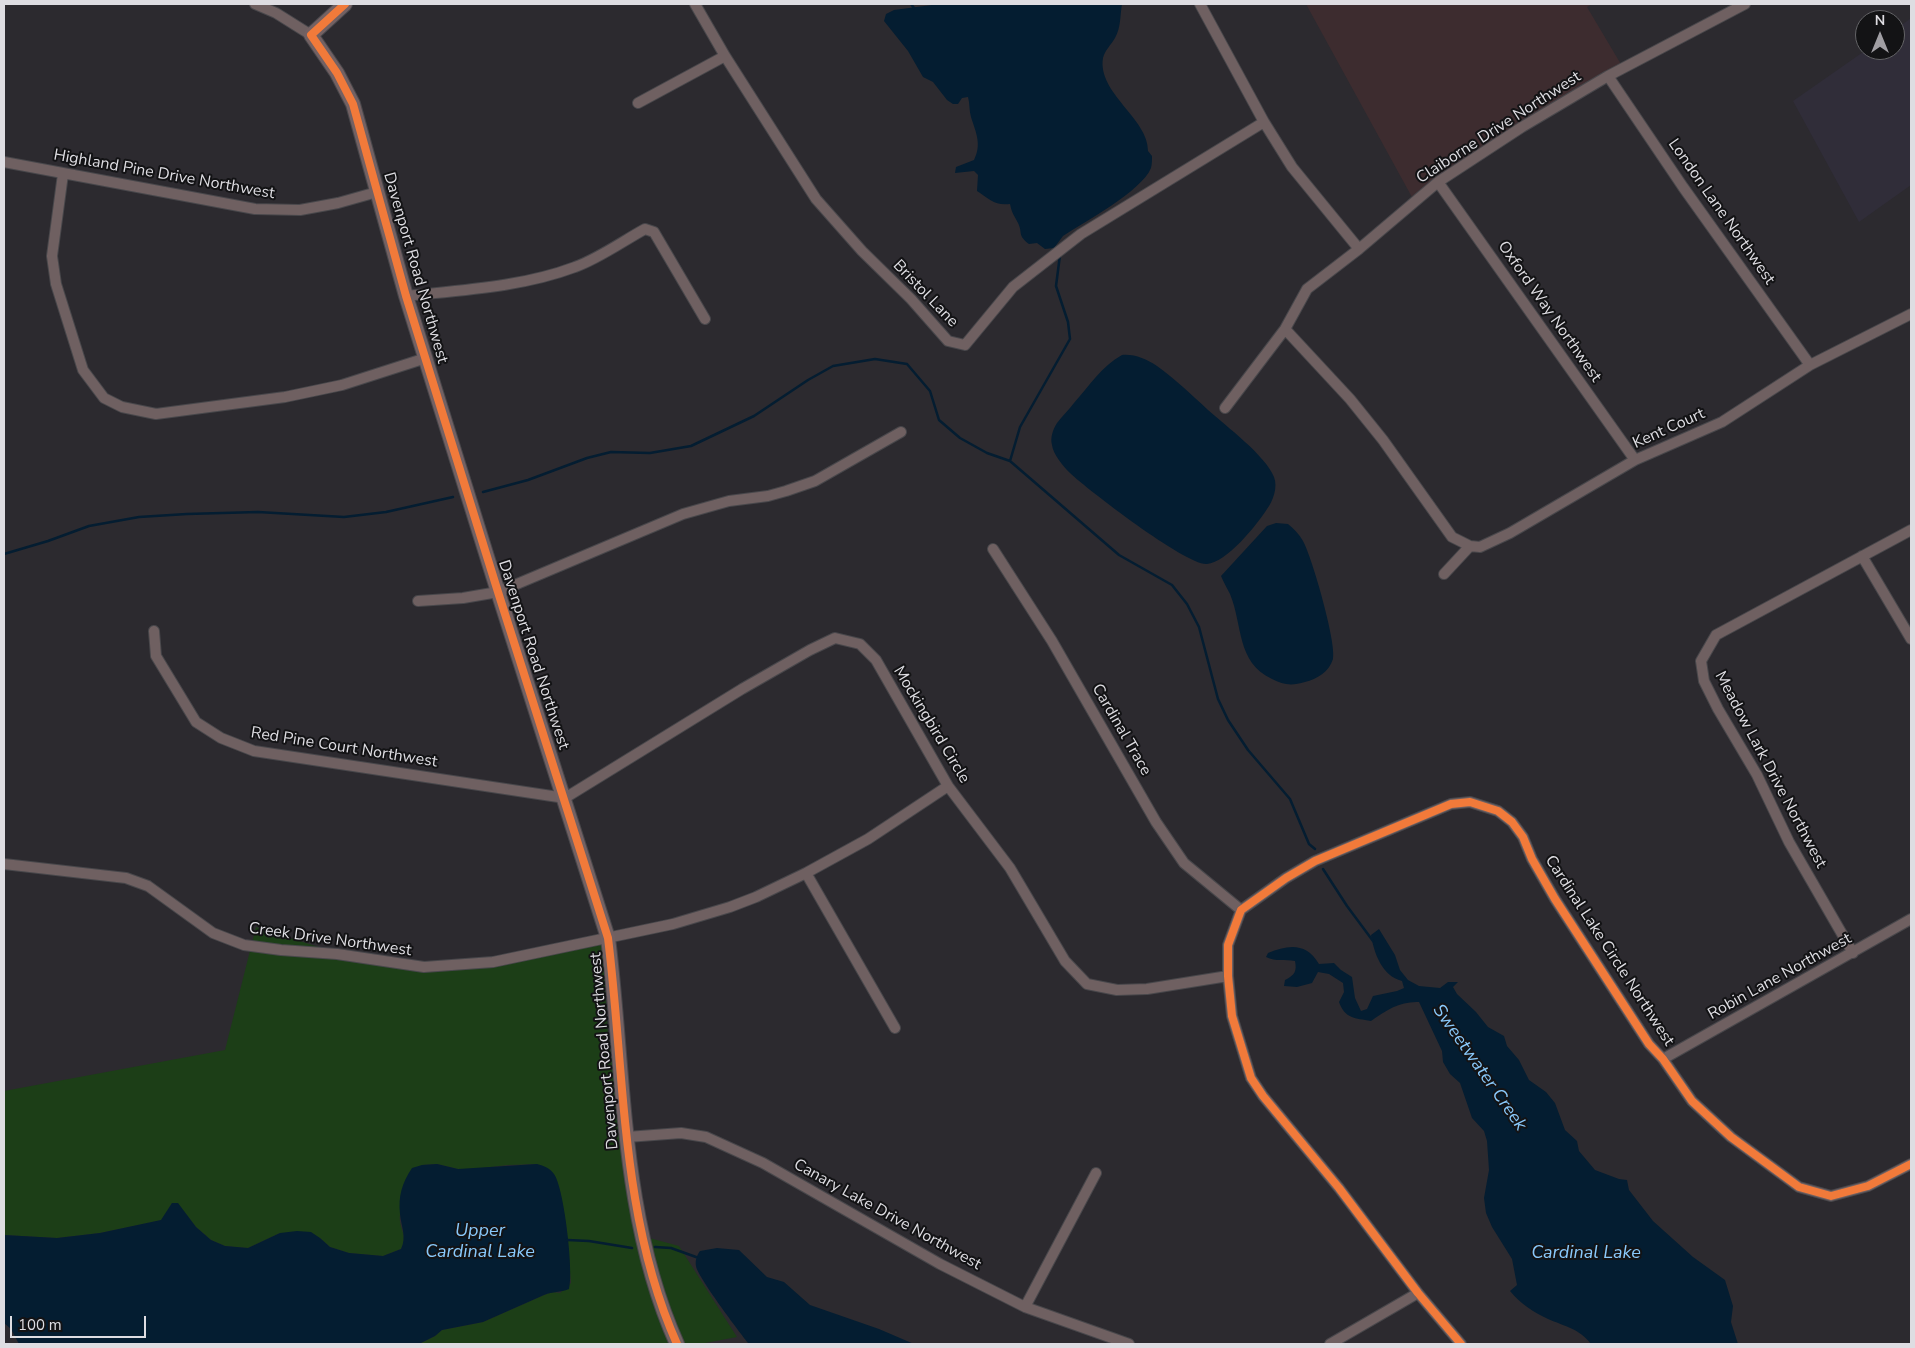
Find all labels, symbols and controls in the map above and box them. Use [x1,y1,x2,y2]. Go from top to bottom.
north arrow [1855,10,1905,60]
text: N [1875,11,1885,30]
street label: Claiborne Drive Northwest [1413,68,1585,188]
street label: London Lane Northwest [1663,135,1779,289]
street label: Highland Pine Drive Northwest [52,146,276,204]
street label: Davenport Road Northwest [378,170,452,366]
street label: Oxford Way Northwest [1493,238,1605,386]
street label: Bristol Lane [888,256,962,332]
street label: Kent Court [1630,405,1708,453]
street label: Davenport Road Northwest [493,558,573,752]
street label: Mockingbird Circle [889,663,973,787]
street label: Meadow Lark Drive Northwest [1710,668,1830,872]
street label: Cardinal Trace [1087,681,1155,779]
street label: Red Pine Court Northwest [249,724,439,772]
street label: Cardinal Lake Circle Northwest [1540,852,1678,1050]
street label: Creek Drive Northwest [247,919,413,961]
street label: Robin Lane Northwest [1705,930,1855,1024]
street label: Davenport Road Northwest [587,952,623,1150]
water label: Sweetwater Creek [1427,1001,1531,1135]
street label: Canary Lake Drive Northwest [790,1155,984,1275]
water label: Upper Cardinal Lake [425,1221,535,1264]
water label: Cardinal Lake [1531,1243,1641,1265]
scale bar [12,1306,149,1338]
text: 100 m [18,1315,62,1335]

